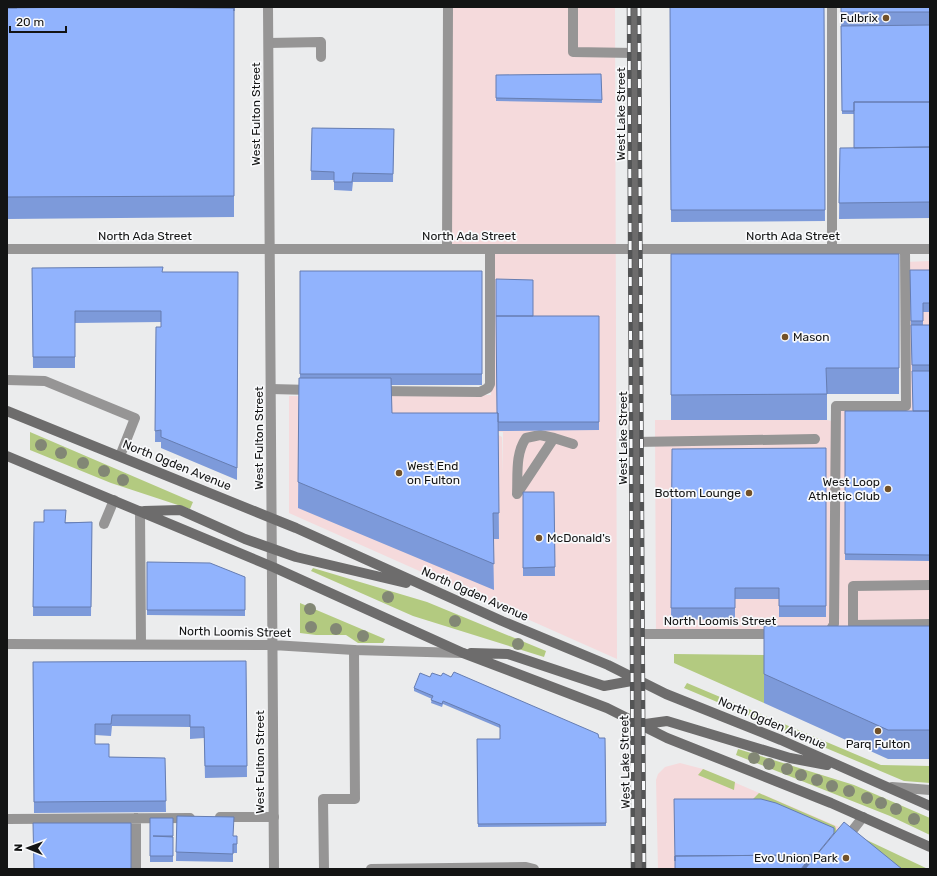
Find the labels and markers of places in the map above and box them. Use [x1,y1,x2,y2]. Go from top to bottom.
place label: Fulbrix [840,11,879,25]
marker: Fulbrix [881,13,891,23]
place label: Mason [793,330,829,344]
marker: Mason [780,332,790,342]
place label: West End on Fulton [407,459,460,487]
marker: West End on Fulton [394,468,404,478]
place label: West Loop Athletic Club [808,475,880,503]
marker: West Loop Athletic Club [883,484,893,494]
place label: Bottom Lounge [654,486,741,500]
marker: Bottom Lounge [744,488,754,498]
place label: McDonald's [547,531,611,545]
marker: McDonald's [534,533,544,543]
marker: Parq Fulton [873,726,883,736]
place label: Parq Fulton [846,737,910,751]
place label: Evo Union Park [754,851,839,865]
marker: Evo Union Park [841,853,851,863]

